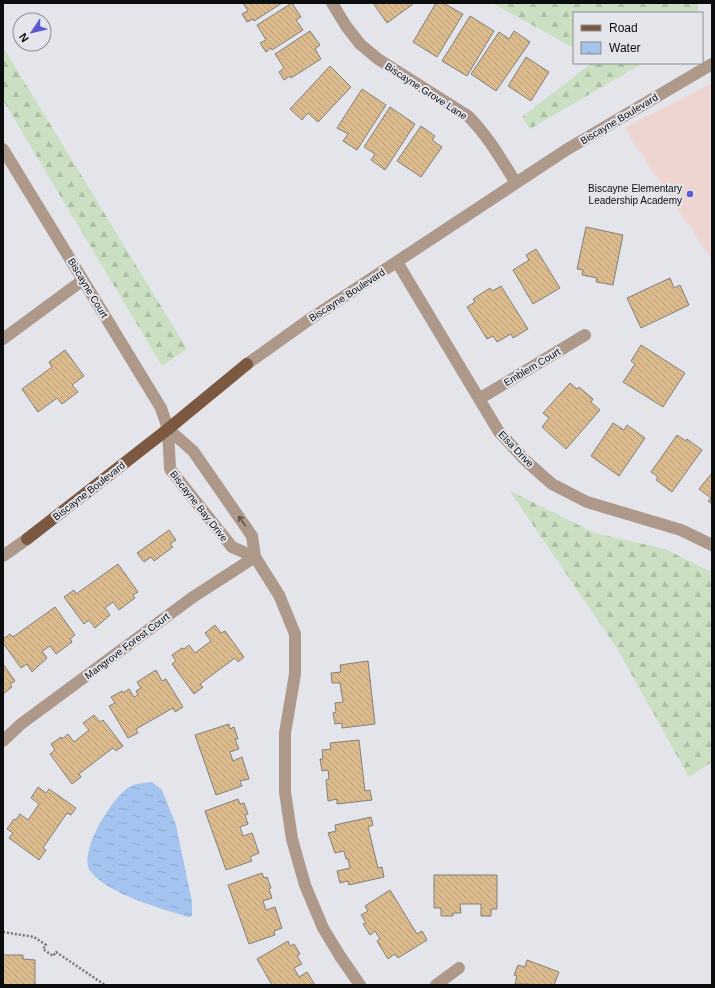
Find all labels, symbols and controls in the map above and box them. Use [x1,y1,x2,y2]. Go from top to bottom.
north arrow [12,12,52,52]
legend [573,12,703,64]
text: Road [609,21,638,35]
text: N [17,31,31,44]
text: Water [609,41,641,55]
street label: Biscayne Grove Lane [383,60,469,122]
street label: Biscayne Boulevard [578,92,660,146]
place label: Biscayne Elementary Leadership Academy [588,183,682,206]
marker: Biscayne Elementary Leadership Academy [685,189,695,199]
street label: Biscayne Court [66,256,110,320]
street label: Biscayne Boulevard [307,266,387,324]
street label: Emblem Court [502,346,562,388]
street label: Elsa Drive [496,429,536,470]
street label: Biscayne Boulevard [51,459,127,523]
street label: Biscayne Bay Drive [168,468,230,544]
one-way arrow [238,516,246,527]
street label: Mangrove Forest Court [83,611,172,681]

